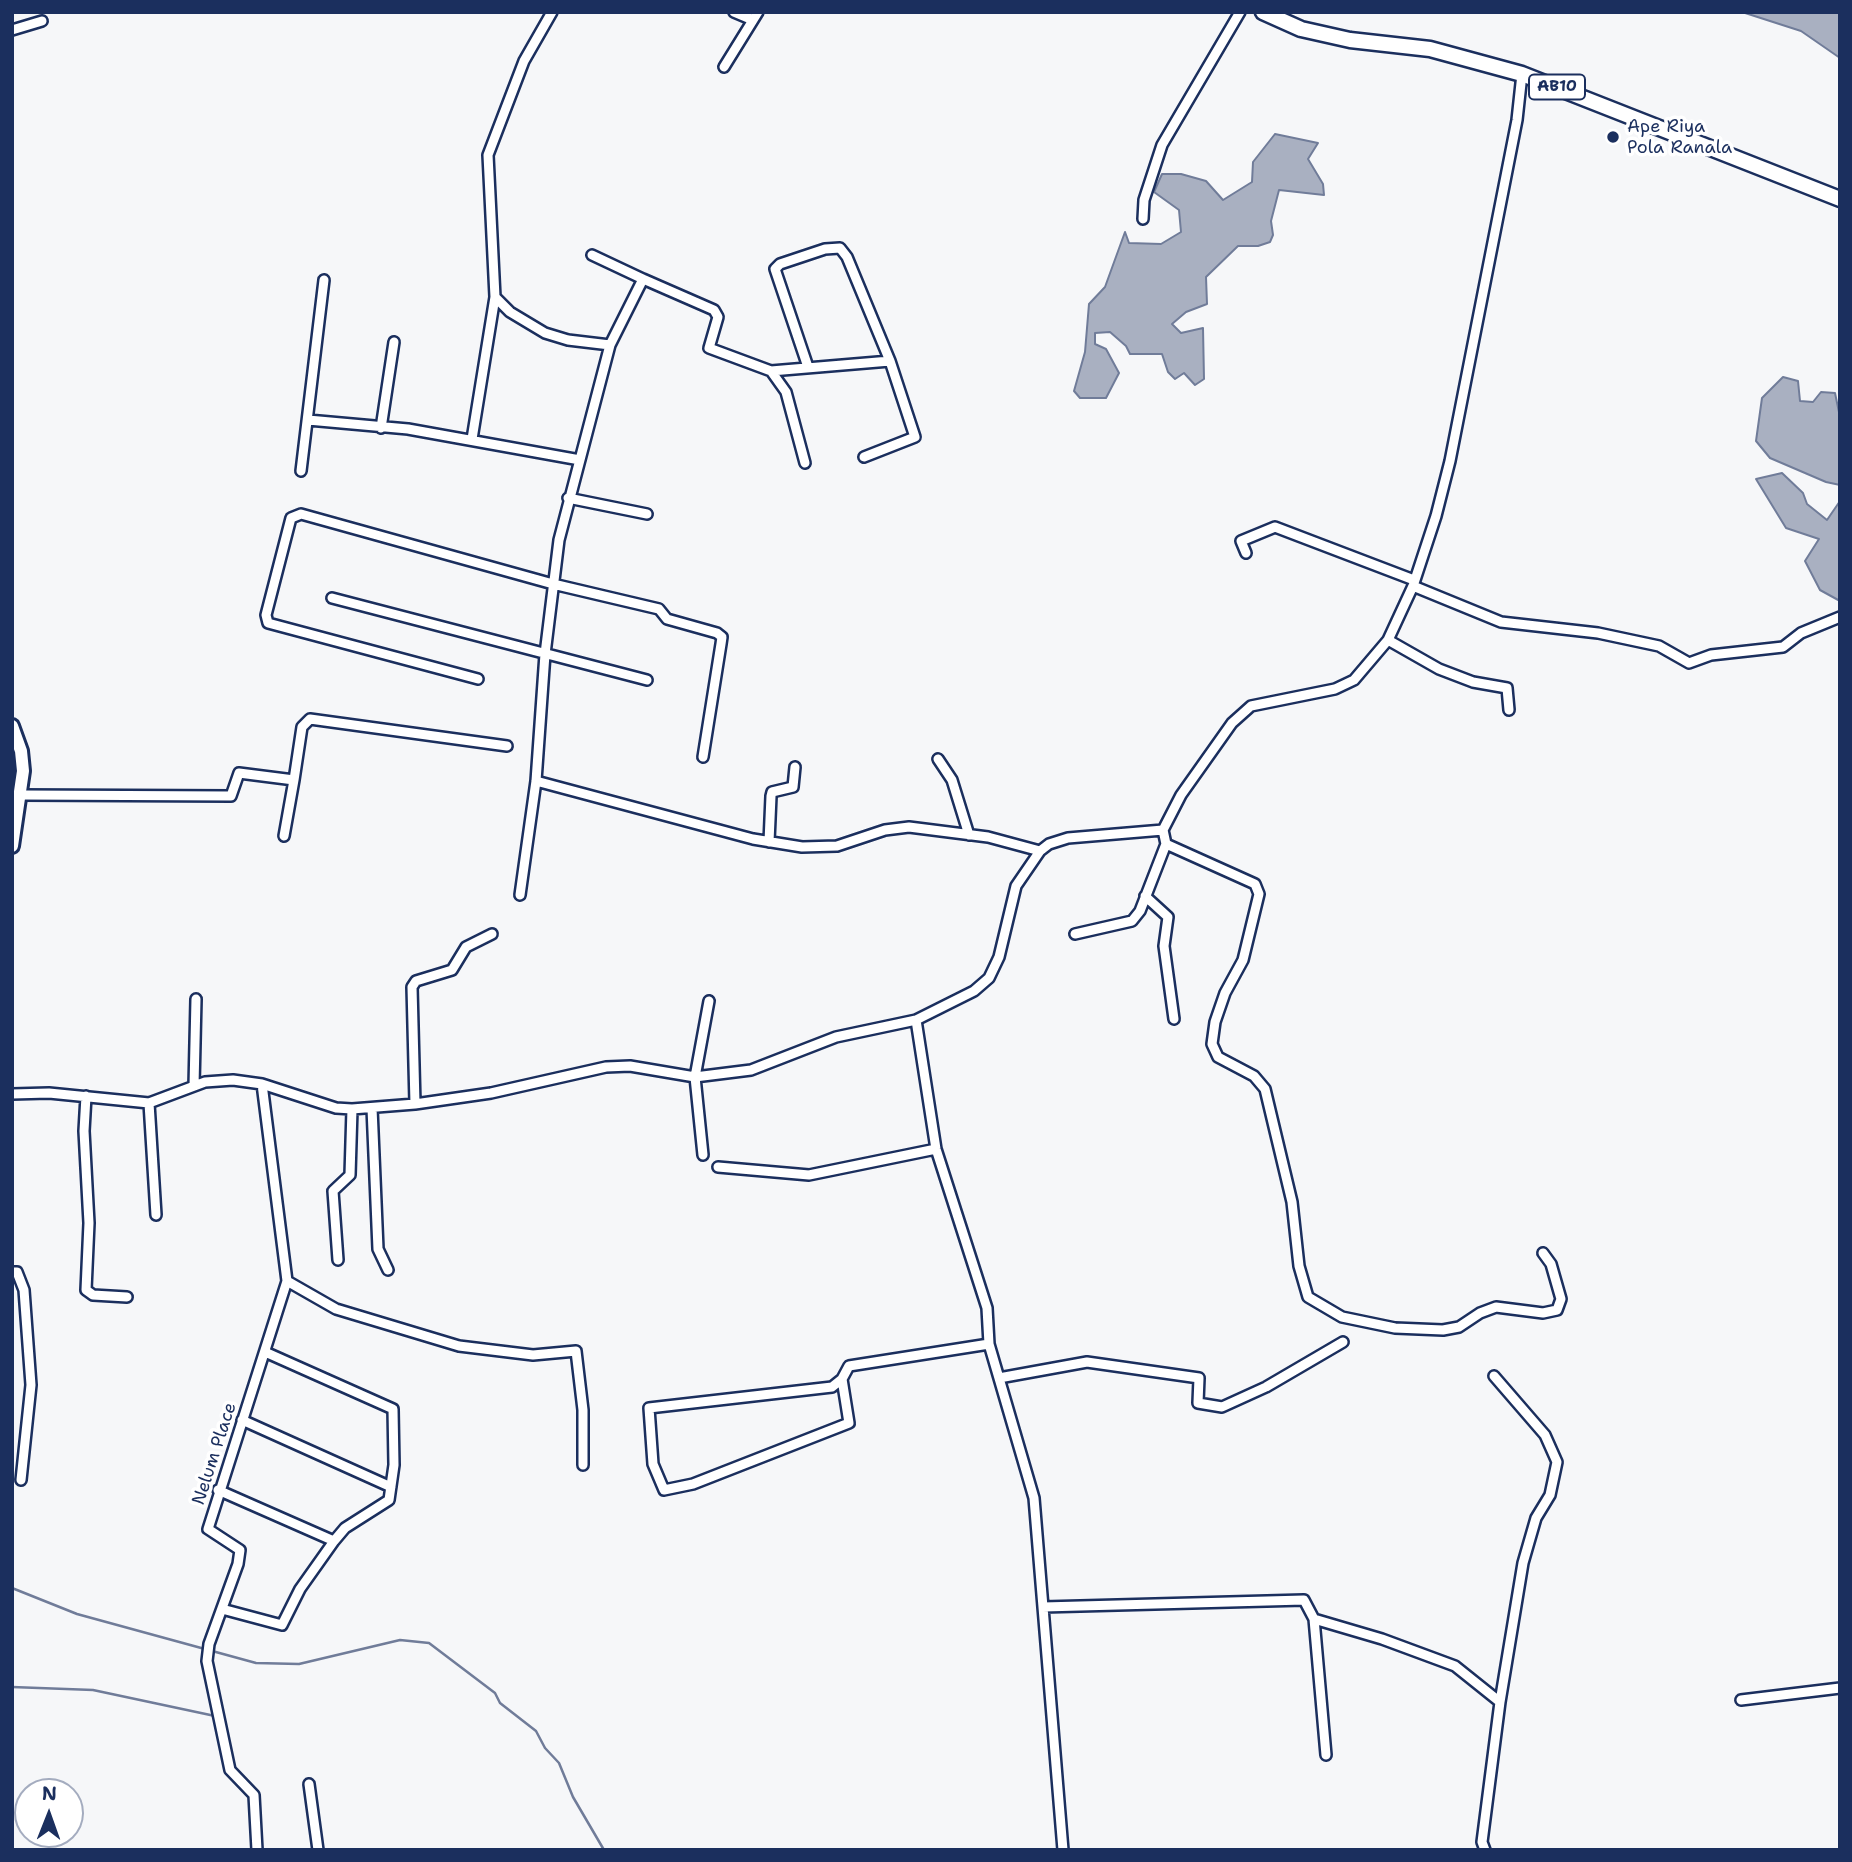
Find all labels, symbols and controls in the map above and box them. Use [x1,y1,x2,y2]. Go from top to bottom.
road number: AB10 [1529,74,1585,100]
place label: Ape Riya Pola Ranala [1627,116,1732,158]
marker: Ape Riya Pola Ranala [1605,129,1621,145]
street label: Nelum Place [188,1400,242,1508]
north arrow [14,1778,84,1848]
text: N [42,1781,57,1806]

